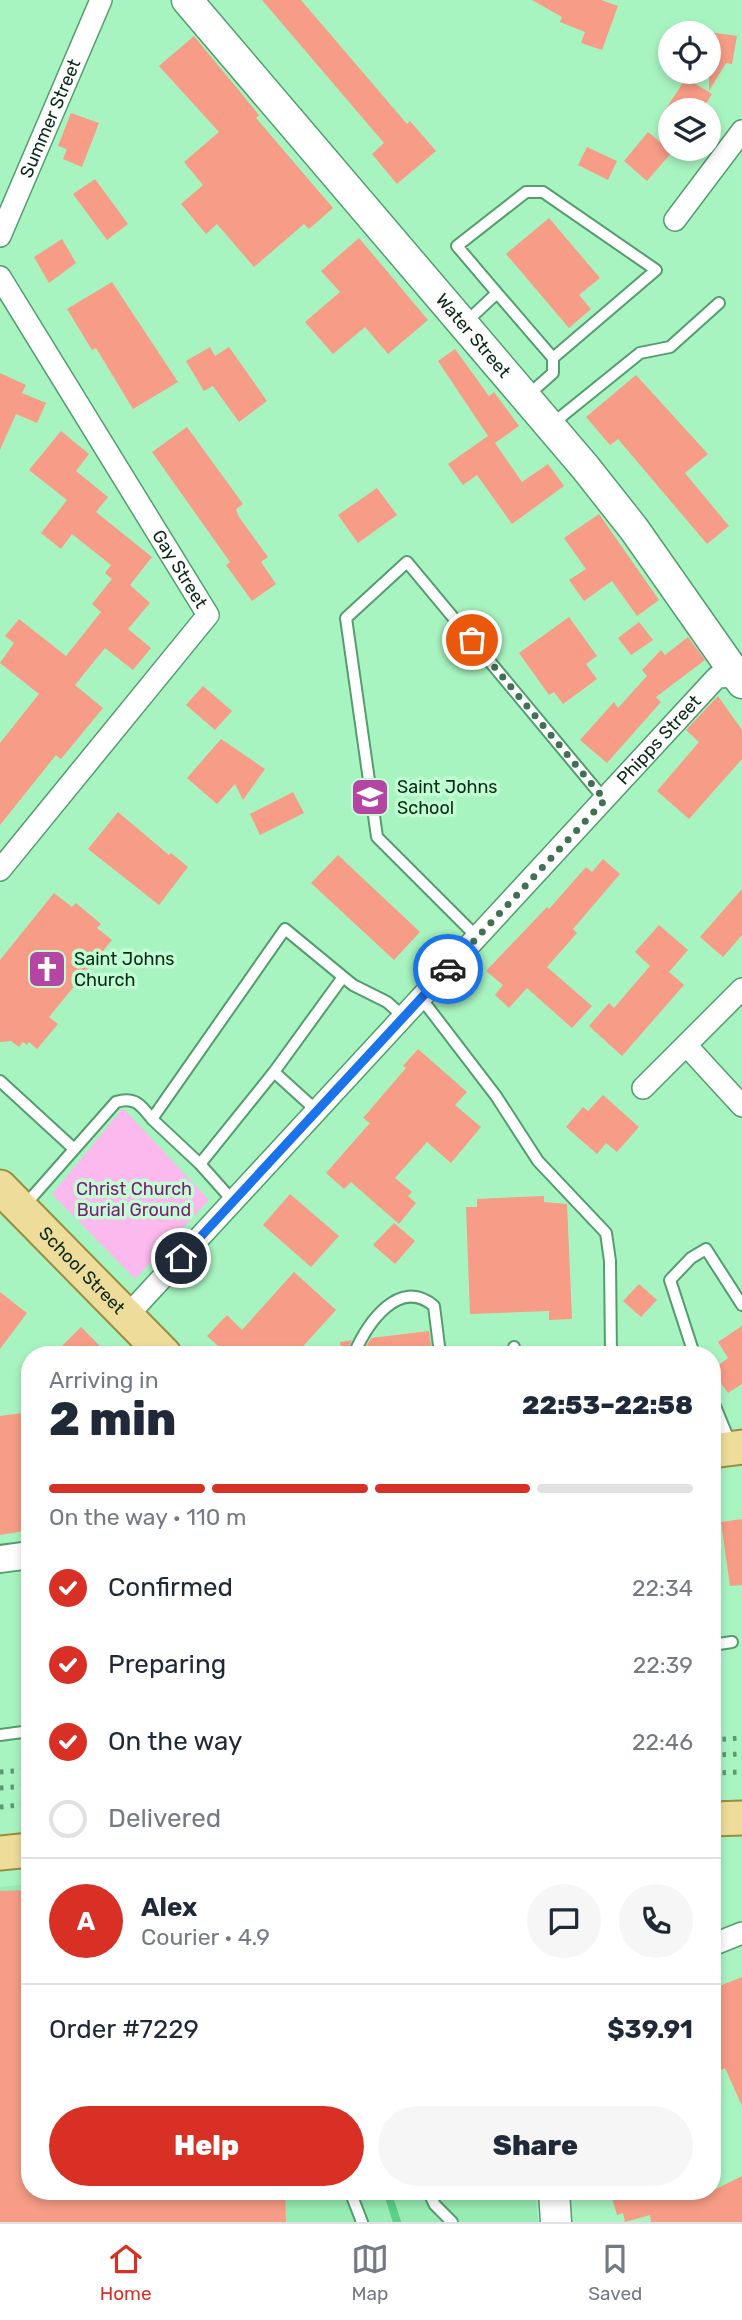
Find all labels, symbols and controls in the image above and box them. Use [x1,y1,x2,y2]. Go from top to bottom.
map controls [658,21,721,161]
button: locate [658,21,721,84]
street label: Summer Street [15,56,85,181]
button: layers [658,98,721,161]
street label: Water Street [431,289,515,382]
street label: Gay Street [147,526,212,612]
pin [442,610,502,670]
icon: bag [453,621,491,659]
street label: Phipps Street [612,691,706,789]
school or university icon: Saint Johns School [349,776,391,818]
place label: Saint Johns School [397,776,498,819]
courier [413,934,483,1004]
church icon: Saint Johns Church [26,948,68,990]
place label: Saint Johns Church [74,948,175,991]
icon: car [429,950,467,988]
park label: Christ Church Burial Ground [76,1178,192,1221]
street label: School Street [34,1222,130,1319]
pin [151,1228,211,1288]
icon: home [162,1239,200,1277]
text: Arriving in [49,1366,159,1394]
text: 22:53–22:58 [522,1390,693,1421]
text: 2 min [49,1392,176,1447]
text: On the way · 110 m [49,1503,247,1531]
icon: check [49,1569,87,1607]
text: Confirmed [108,1572,233,1603]
text: 22:34 [632,1574,693,1602]
icon: check [49,1646,87,1684]
text: Preparing [108,1649,226,1680]
text: 22:39 [633,1651,693,1679]
icon: check [49,1723,87,1761]
text: On the way [108,1726,242,1757]
text: 22:46 [632,1728,693,1756]
text: Delivered [108,1803,221,1834]
button: chat [527,1884,601,1958]
button: phone [619,1884,693,1958]
text: Alex [141,1892,197,1923]
text: A [77,1906,95,1937]
text: Courier · 4.9 [141,1923,270,1951]
text: Order #7229 [49,2014,199,2045]
text: $39.91 [607,2014,693,2045]
button: Help [49,2106,364,2186]
button: Share [378,2106,693,2186]
tab: Home [100,2240,152,2305]
tab: Map [351,2240,389,2305]
tab: Saved [588,2240,642,2305]

